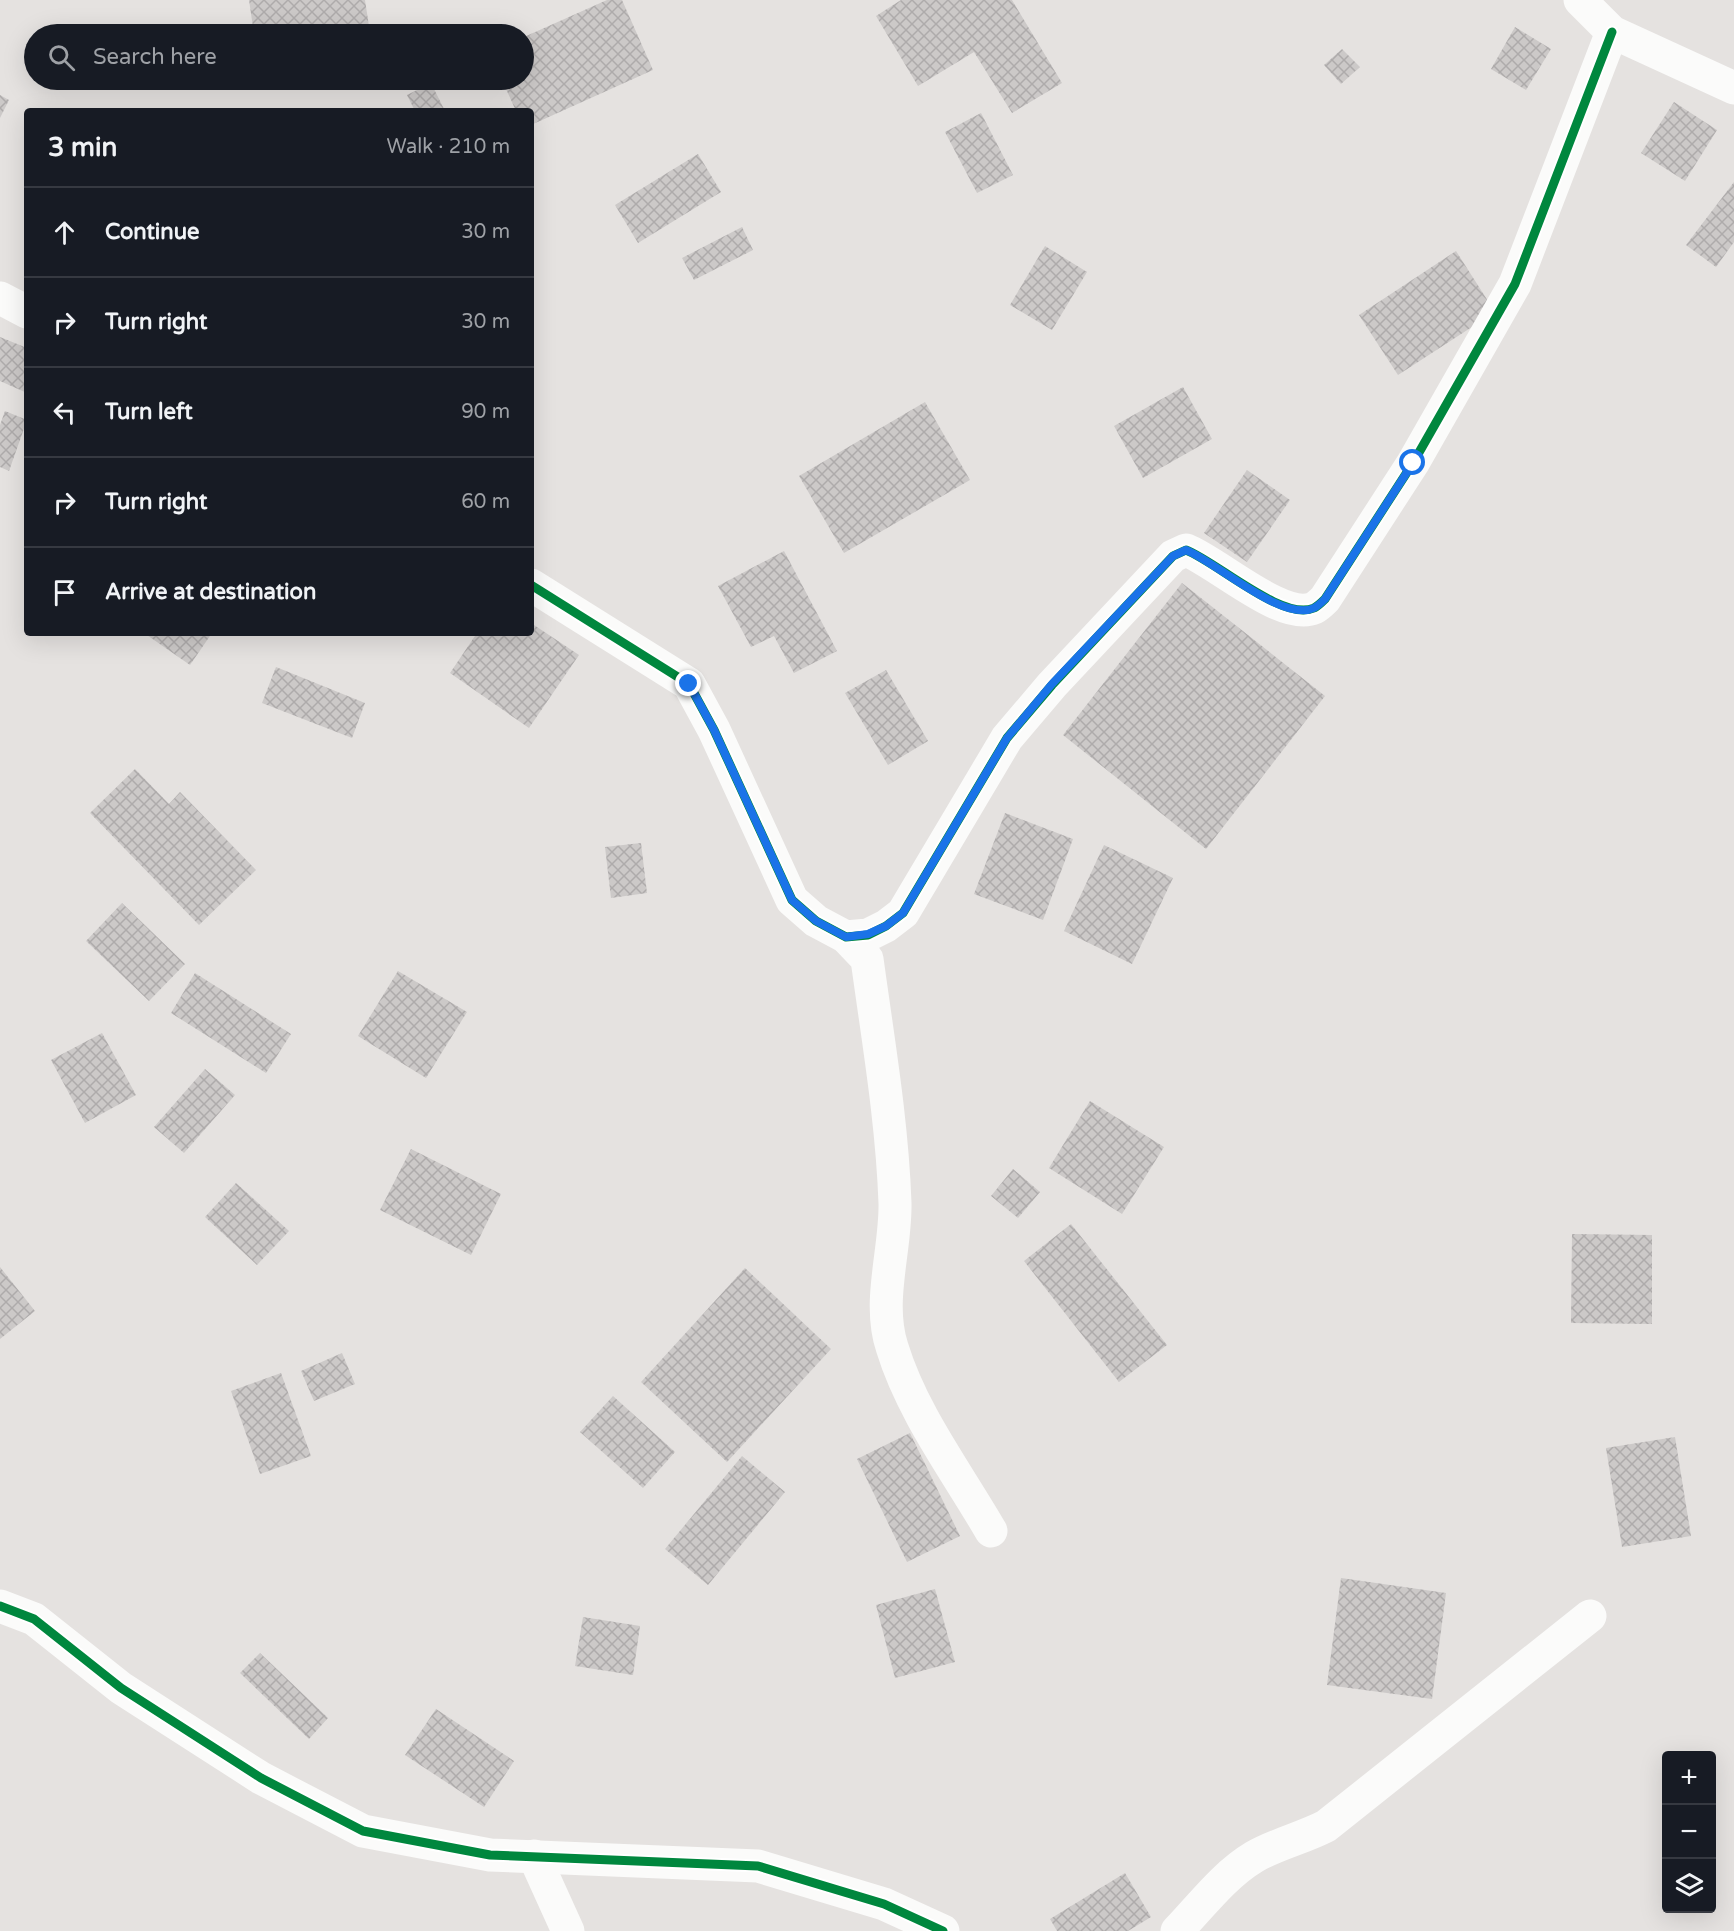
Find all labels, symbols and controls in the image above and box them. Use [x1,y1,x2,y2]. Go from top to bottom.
search box [24,24,534,90]
icon: search [45,41,78,74]
text: Search here [93,44,217,70]
text: 3 min [48,132,117,163]
text: Walk · 210 m [387,135,510,159]
icon: ahead [48,216,81,249]
text: Continue [105,219,200,245]
text: 30 m [461,220,510,244]
icon: right [48,306,81,339]
text: Turn right [105,309,207,335]
text: 30 m [461,310,510,334]
icon: left [48,396,81,429]
text: Turn left [105,399,193,425]
text: 90 m [461,400,510,424]
route start [1399,449,1425,475]
icon: right [48,486,81,519]
text: Turn right [105,489,207,515]
text: 60 m [461,490,510,514]
icon: arrive [48,576,81,609]
text: Arrive at destination [105,579,316,605]
route end [675,670,701,696]
map controls [1662,1751,1716,1913]
button: + [1662,1751,1716,1805]
button: − [1662,1805,1716,1859]
button: layers [1662,1859,1716,1913]

